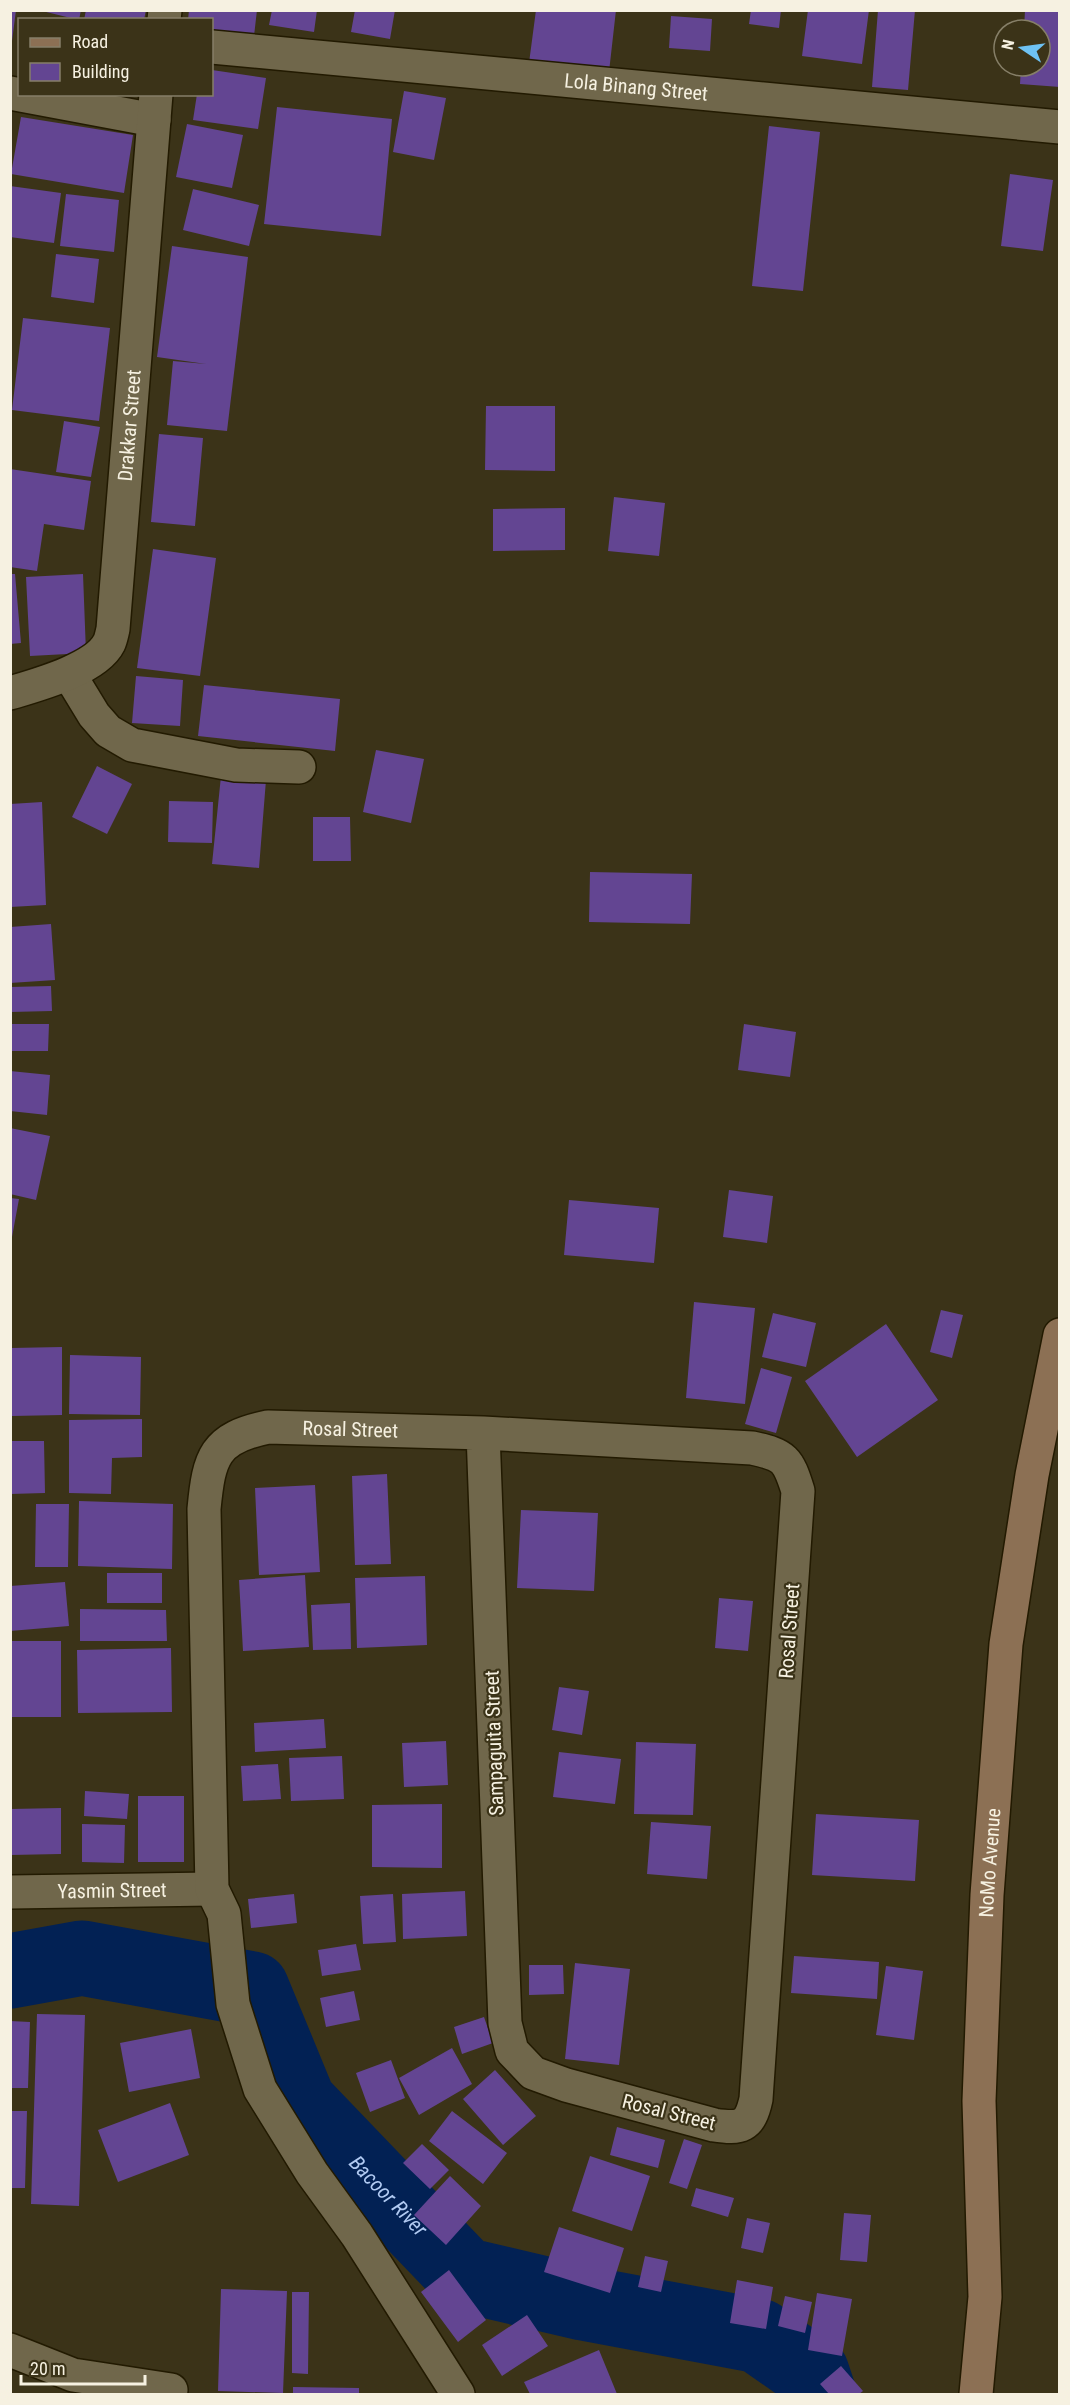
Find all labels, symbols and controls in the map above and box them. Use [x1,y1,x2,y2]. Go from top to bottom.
legend [18,18,213,96]
north arrow [992,18,1052,78]
text: Road [72,31,108,52]
text: N [998,38,1018,52]
text: Building [72,61,129,82]
street label: Lola Binang Street [563,68,709,106]
street label: Drakkar Street [113,369,146,482]
street label: Rosal Street [302,1416,398,1443]
street label: Rosal Street [774,1583,804,1679]
street label: Sampaguita Street [479,1670,509,1816]
street label: NoMo Avenue [974,1807,1006,1918]
street label: Yasmin Street [57,1878,167,1903]
street label: Rosal Street [620,2089,718,2135]
water label: Bacoor River [344,2151,432,2241]
scale bar [21,2348,146,2386]
text: 20 m [30,2358,65,2379]

